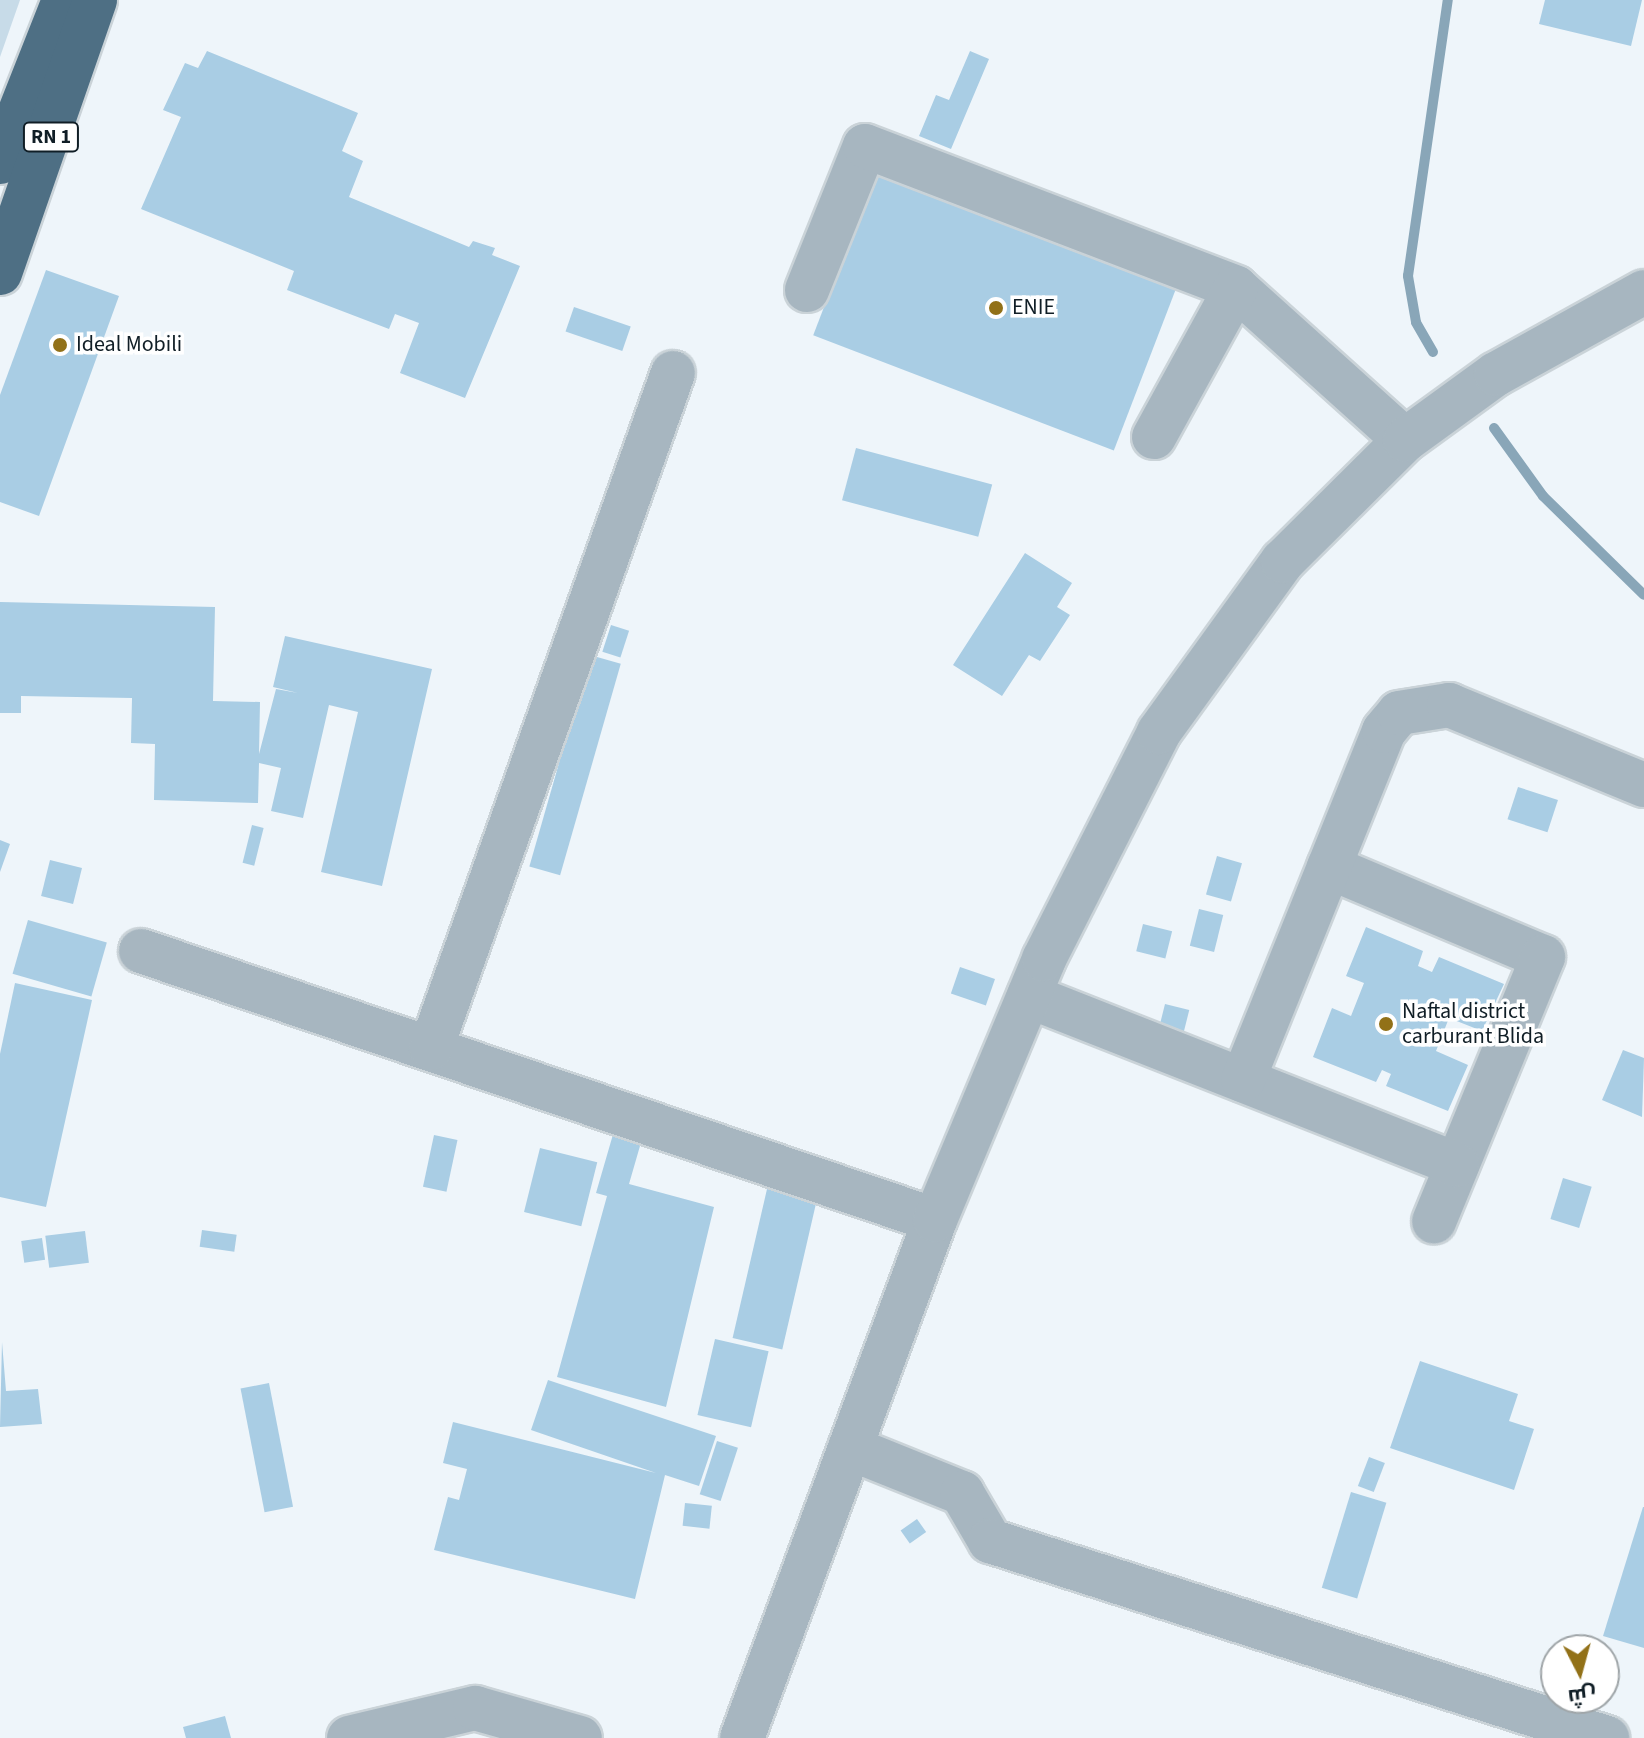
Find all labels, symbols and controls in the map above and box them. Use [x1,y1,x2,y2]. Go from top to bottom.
road number: RN 1 [21,121,81,153]
place label: ENIE [1012,295,1055,321]
marker: ENIE [987,299,1005,317]
place label: Ideal Mobili [76,332,182,358]
marker: Ideal Mobili [51,336,69,354]
place label: Naftal district carburant Blida [1402,998,1544,1050]
marker: Naftal district carburant Blida [1377,1015,1395,1033]
north arrow [1540,1634,1620,1714]
text: ش [1567,1678,1598,1713]

